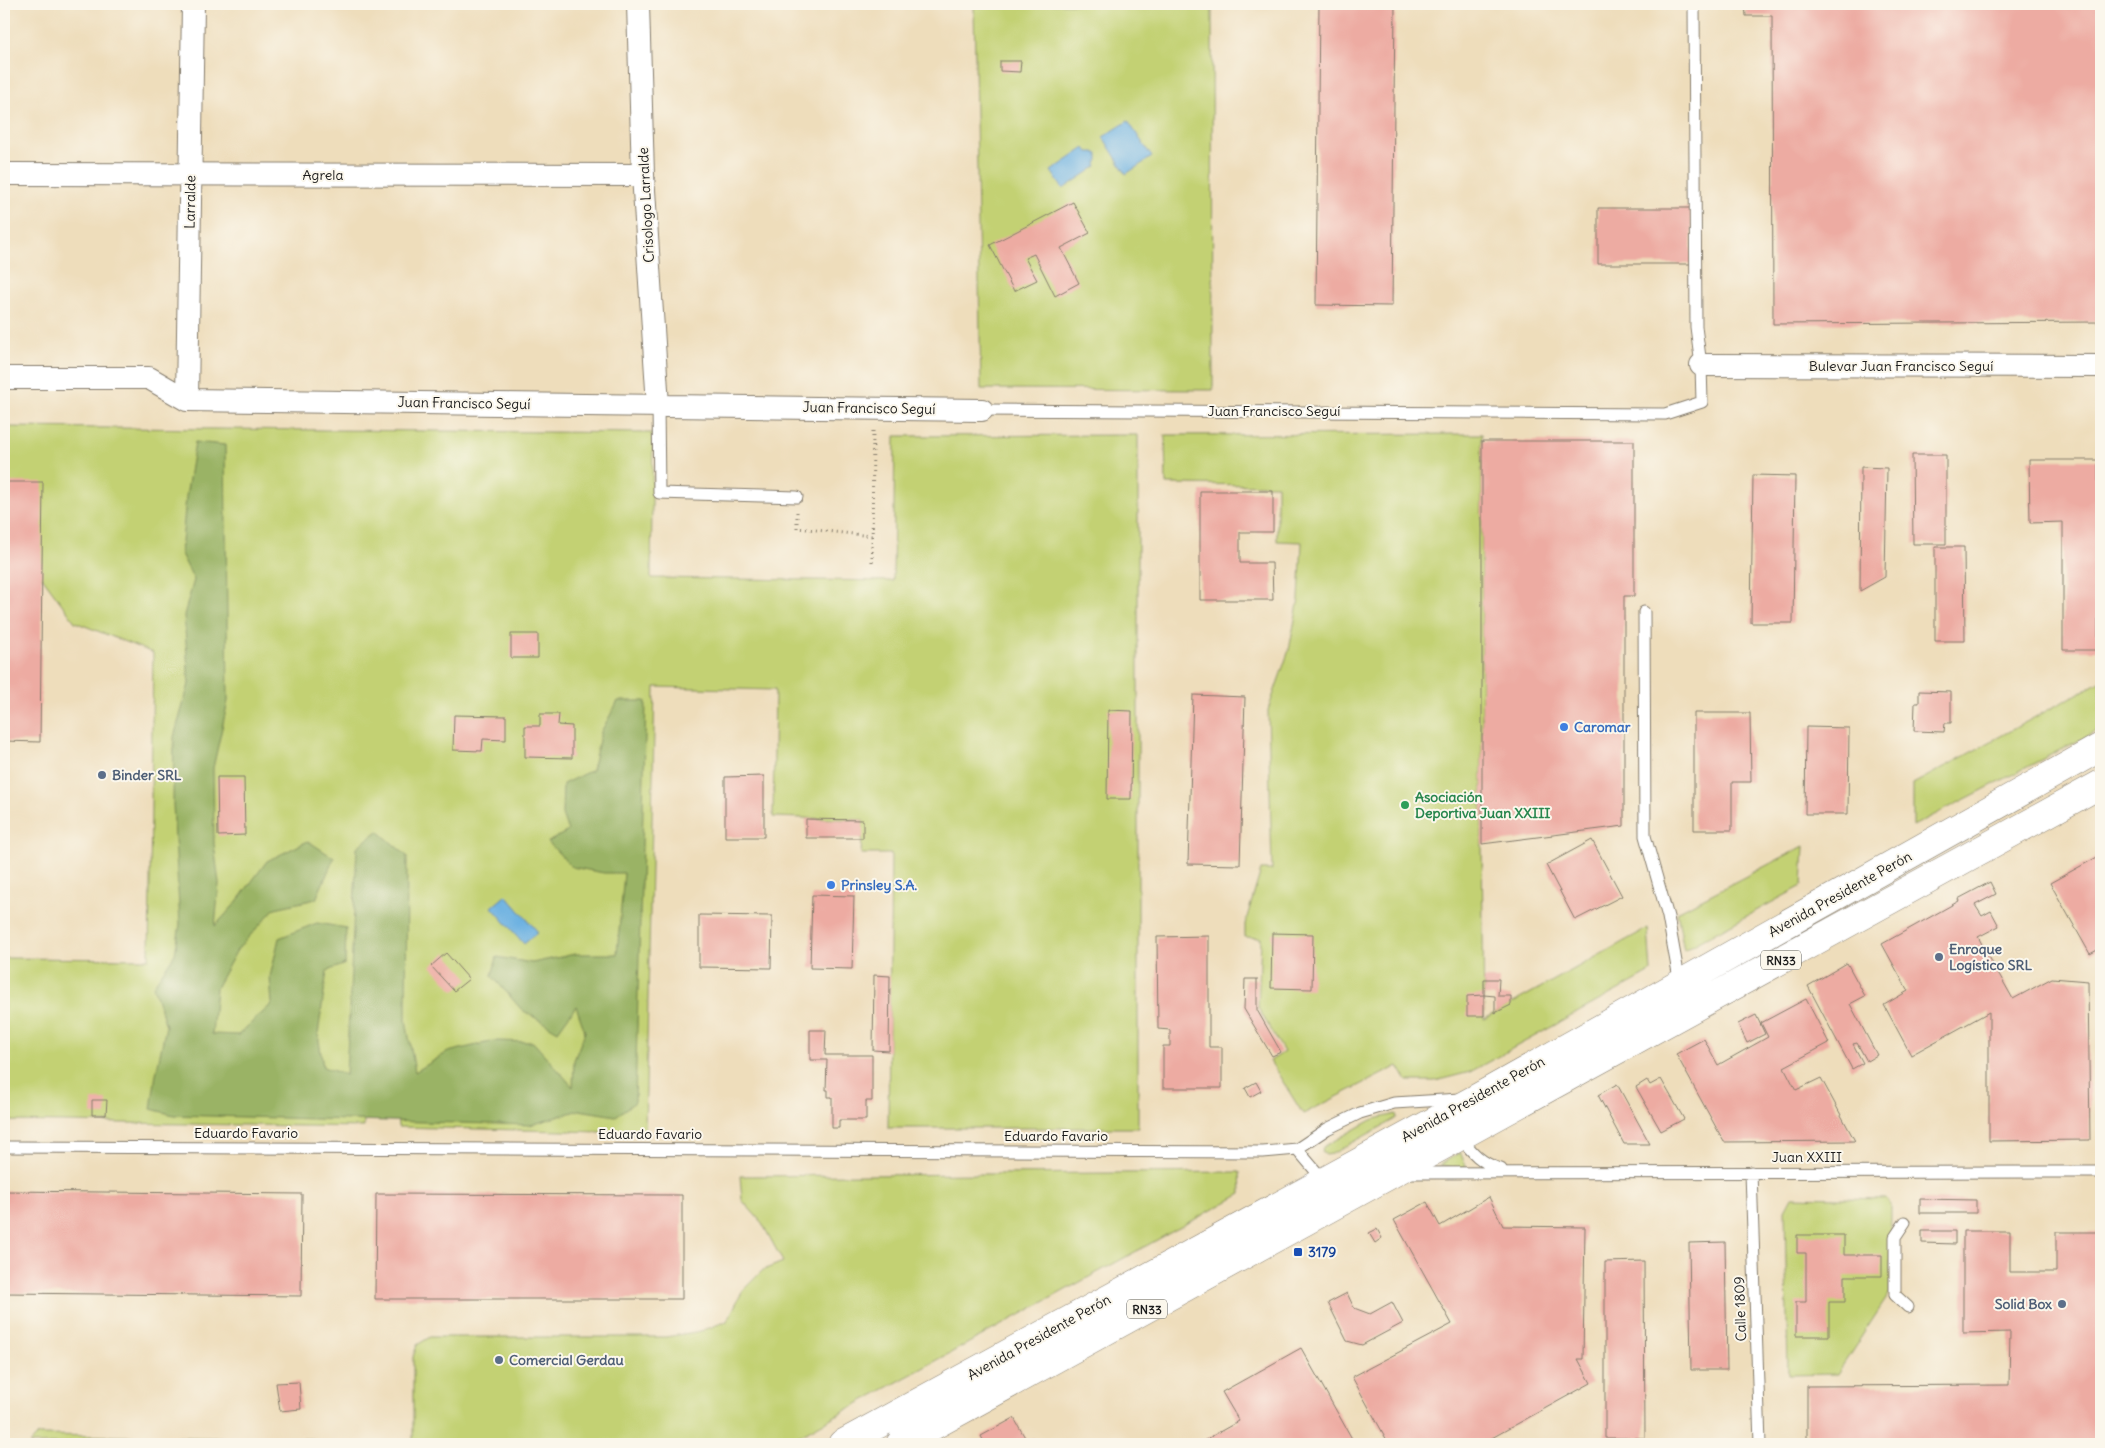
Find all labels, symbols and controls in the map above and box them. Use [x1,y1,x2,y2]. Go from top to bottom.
street label: Crisologo Larralde [634,147,658,263]
street label: Agrela [303,166,343,184]
street label: Larralde [181,175,199,229]
street label: Bulevar Juan Francisco Seguí [1809,357,1993,375]
street label: Juan Francisco Seguí [397,393,531,413]
street label: Juan Francisco Seguí [802,398,936,418]
street label: Juan Francisco Seguí [1208,402,1340,420]
place label: Caromar [1574,718,1631,736]
marker: Caromar [1558,721,1570,733]
place label: Binder SRL [112,766,182,784]
marker: Binder SRL [96,769,108,781]
place label: Asociación Deportiva Juan XXIII [1415,788,1550,822]
marker: Asociación Deportiva Juan XXIII [1399,799,1411,811]
street label: Avenida Presidente Perón [1765,847,1915,941]
place label: Prinsley S.A. [841,876,917,894]
marker: Prinsley S.A. [825,879,837,891]
place label: Enroque Logístico SRL [1949,940,2032,974]
road number: RN33 [1761,950,1801,970]
marker: Enroque Logístico SRL [1933,951,1945,963]
street label: Avenida Presidente Perón [1398,1052,1548,1146]
street label: Eduardo Favario [194,1124,298,1142]
street label: Eduardo Favario [598,1125,702,1143]
street label: Eduardo Favario [1004,1127,1108,1145]
street label: Juan XXIII [1772,1148,1842,1166]
place label: 3179 [1308,1243,1336,1261]
marker: 3179 [1292,1246,1304,1258]
street label: Calle 1809 [1730,1276,1750,1342]
street label: Avenida Presidente Perón [964,1290,1114,1384]
place label: Solid Box [1995,1295,2052,1313]
marker: Solid Box [2056,1298,2068,1310]
road number: RN33 [1127,1300,1167,1318]
place label: Comercial Gerdau [509,1351,624,1369]
marker: Comercial Gerdau [493,1354,505,1366]

